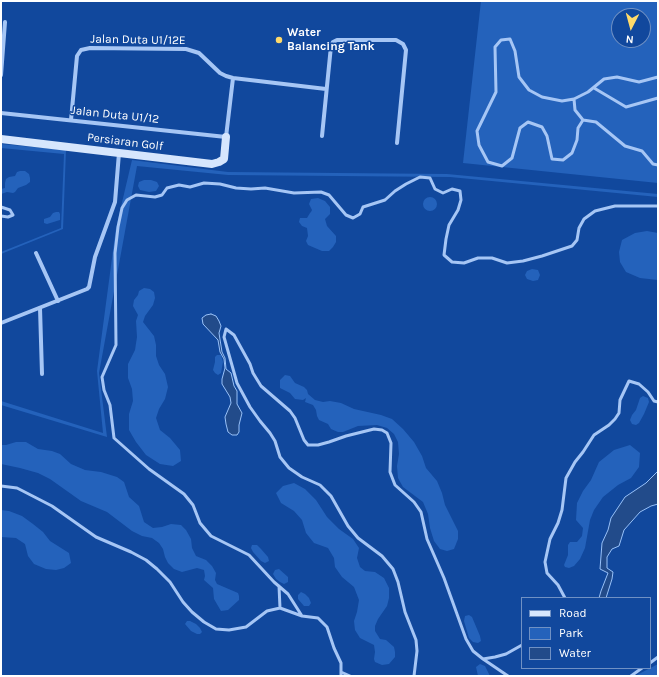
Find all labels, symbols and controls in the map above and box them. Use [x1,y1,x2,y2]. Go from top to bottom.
north arrow [611,8,651,48]
place label: Water Balancing Tank [287,26,375,54]
street label: Jalan Duta U1/12E [90,32,186,48]
text: N [625,33,634,46]
marker: Water Balancing Tank [274,35,284,45]
street label: Jalan Duta U1/12 [70,103,160,127]
street label: Persiaran Golf [86,130,164,154]
legend [521,597,651,669]
text: Road [559,606,587,620]
text: Park [559,626,583,640]
text: Water [559,646,591,660]

